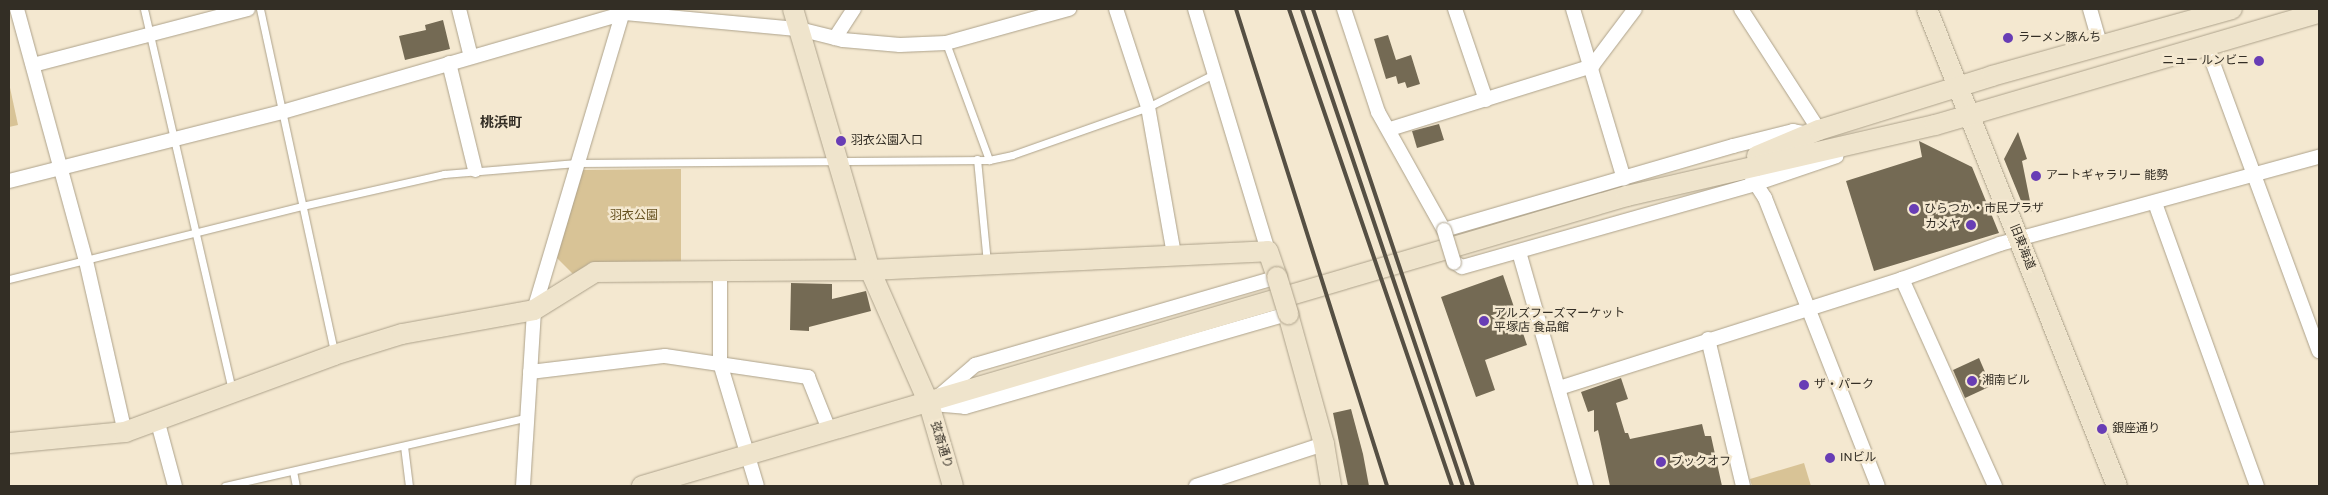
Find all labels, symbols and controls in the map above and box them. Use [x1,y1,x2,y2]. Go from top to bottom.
place label: ラーメン豚んち [2018,31,2102,45]
marker: ラーメン豚んち [2002,32,2014,44]
place label: ニュー ルンビニ [2162,54,2249,68]
marker: ニュー ルンビニ [2253,55,2265,67]
district label: 桃浜町 [480,114,522,130]
place label: 羽衣公園入口 [851,134,923,148]
marker: 羽衣公園入口 [835,135,847,147]
place label: アートギャラリー 能勢 [2046,169,2168,183]
marker: アートギャラリー 能勢 [2030,170,2042,182]
place label: ひらつか・市民プラザ [1924,202,2044,216]
marker: ひらつか・市民プラザ [1908,203,1920,215]
park label: 羽衣公園 [610,209,658,223]
place label: カメヤ [1925,218,1961,232]
marker: カメヤ [1965,219,1977,231]
street label: 旧東海道 [2006,222,2038,272]
place label: アルズフーズマーケット 平塚店 食品館 [1494,307,1626,335]
marker: アルズフーズマーケット 平塚店 食品館 [1478,315,1490,327]
place label: 湘南ビル [1982,374,2030,388]
marker: 湘南ビル [1966,375,1978,387]
place label: ザ・パーク [1814,378,1874,392]
marker: ザ・パーク [1798,379,1810,391]
street label: 弦斎通り [927,420,955,470]
place label: 銀座通り [2112,422,2160,436]
marker: 銀座通り [2096,423,2108,435]
place label: INビル [1840,451,1876,465]
marker: INビル [1824,452,1836,464]
place label: ブックオフ [1671,455,1731,469]
marker: ブックオフ [1655,456,1667,468]

